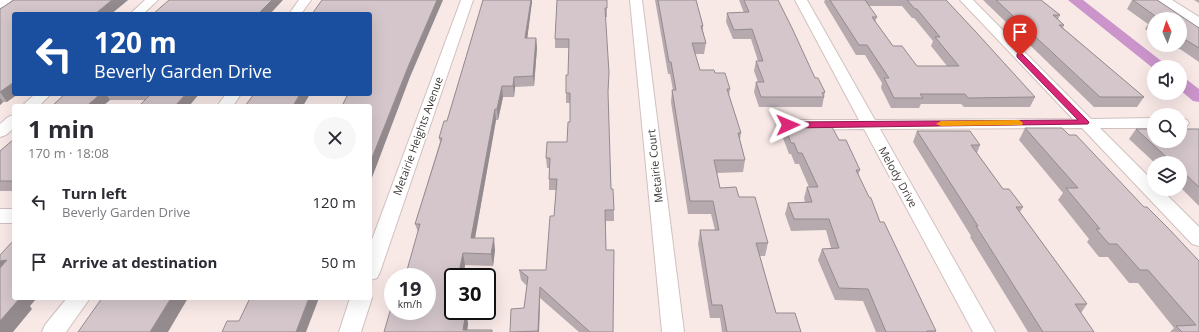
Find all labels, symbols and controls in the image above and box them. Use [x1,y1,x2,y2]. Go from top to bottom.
north arrow [1147,12,1187,52]
map controls [1147,12,1187,196]
pin [1003,15,1037,56]
icon: arrive [1009,21,1031,43]
text: 120 m [94,23,177,61]
icon: left [28,28,80,80]
text: Beverly Garden Drive [94,59,272,83]
button: sound [1147,60,1187,100]
street label: Metairie Heights Avenue [389,74,446,197]
position arrow [767,104,809,146]
button: search [1147,108,1187,148]
text: 1 min [28,112,95,145]
button: close [314,117,356,159]
street label: Metairie Court [643,128,666,204]
text: 170 m · 18:08 [28,144,109,162]
street label: Melody Drive [876,144,921,210]
button: layers [1147,156,1187,196]
text: Turn left [62,183,127,203]
icon: left [28,191,50,213]
text: 120 m [312,192,356,212]
text: Beverly Garden Drive [62,203,190,221]
icon: arrive [28,251,50,273]
text: Arrive at destination [62,252,217,272]
text: 50 m [321,252,356,272]
speed limit sign: 30 [444,268,496,320]
text: 19 [399,275,421,302]
text: km/h [398,297,422,311]

